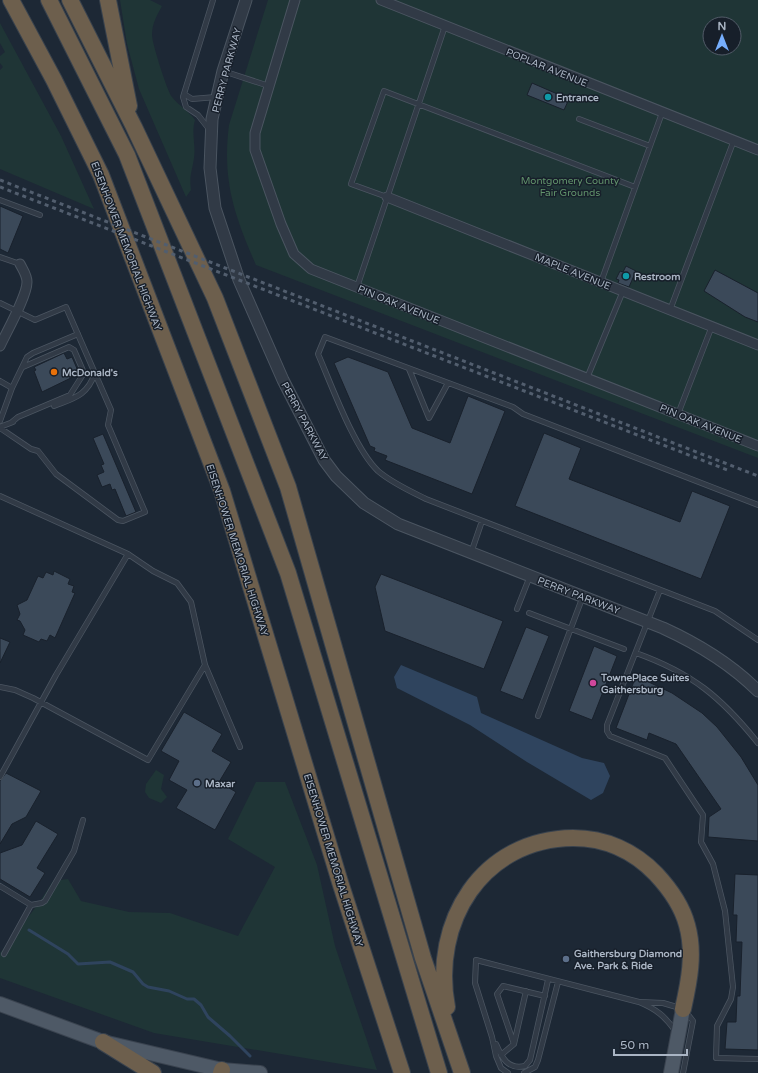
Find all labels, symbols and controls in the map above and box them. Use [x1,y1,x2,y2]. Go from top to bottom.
north arrow [702,16,742,56]
text: N [718,20,726,33]
street label: PERRY PARKWAY [210,26,244,114]
street label: POPLAR AVENUE [504,46,589,90]
marker: Entrance [543,92,553,102]
place label: Entrance [556,92,599,104]
street label: EISENHOWER MEMORIAL HIGHWAY [88,160,164,333]
park label: Montgomery County Fair Grounds [521,175,620,199]
street label: MAPLE AVENUE [533,251,612,293]
marker: Restroom [621,271,631,281]
place label: Restroom [634,271,680,283]
street label: PIN OAK AVENUE [356,283,441,327]
marker: McDonald's [49,367,59,377]
place label: McDonald's [62,367,118,379]
street label: PERRY PARKWAY [278,380,330,463]
street label: PIN OAK AVENUE [658,402,743,446]
street label: EISENHOWER MEMORIAL HIGHWAY [204,463,271,638]
street label: PERRY PARKWAY [536,575,622,617]
place label: TownePlace Suites Gaithersburg [600,672,689,696]
marker: TownePlace Suites Gaithersburg [588,678,598,688]
street label: EISENHOWER MEMORIAL HIGHWAY [301,772,365,949]
marker: Maxar [192,778,202,788]
place label: Maxar [205,778,235,790]
place label: Gaithersburg Diamond Ave. Park & Ride [574,948,682,972]
marker: Gaithersburg Diamond Ave. Park & Ride [561,954,571,964]
scale bar [614,1031,687,1057]
text: 50 m [620,1038,649,1052]

